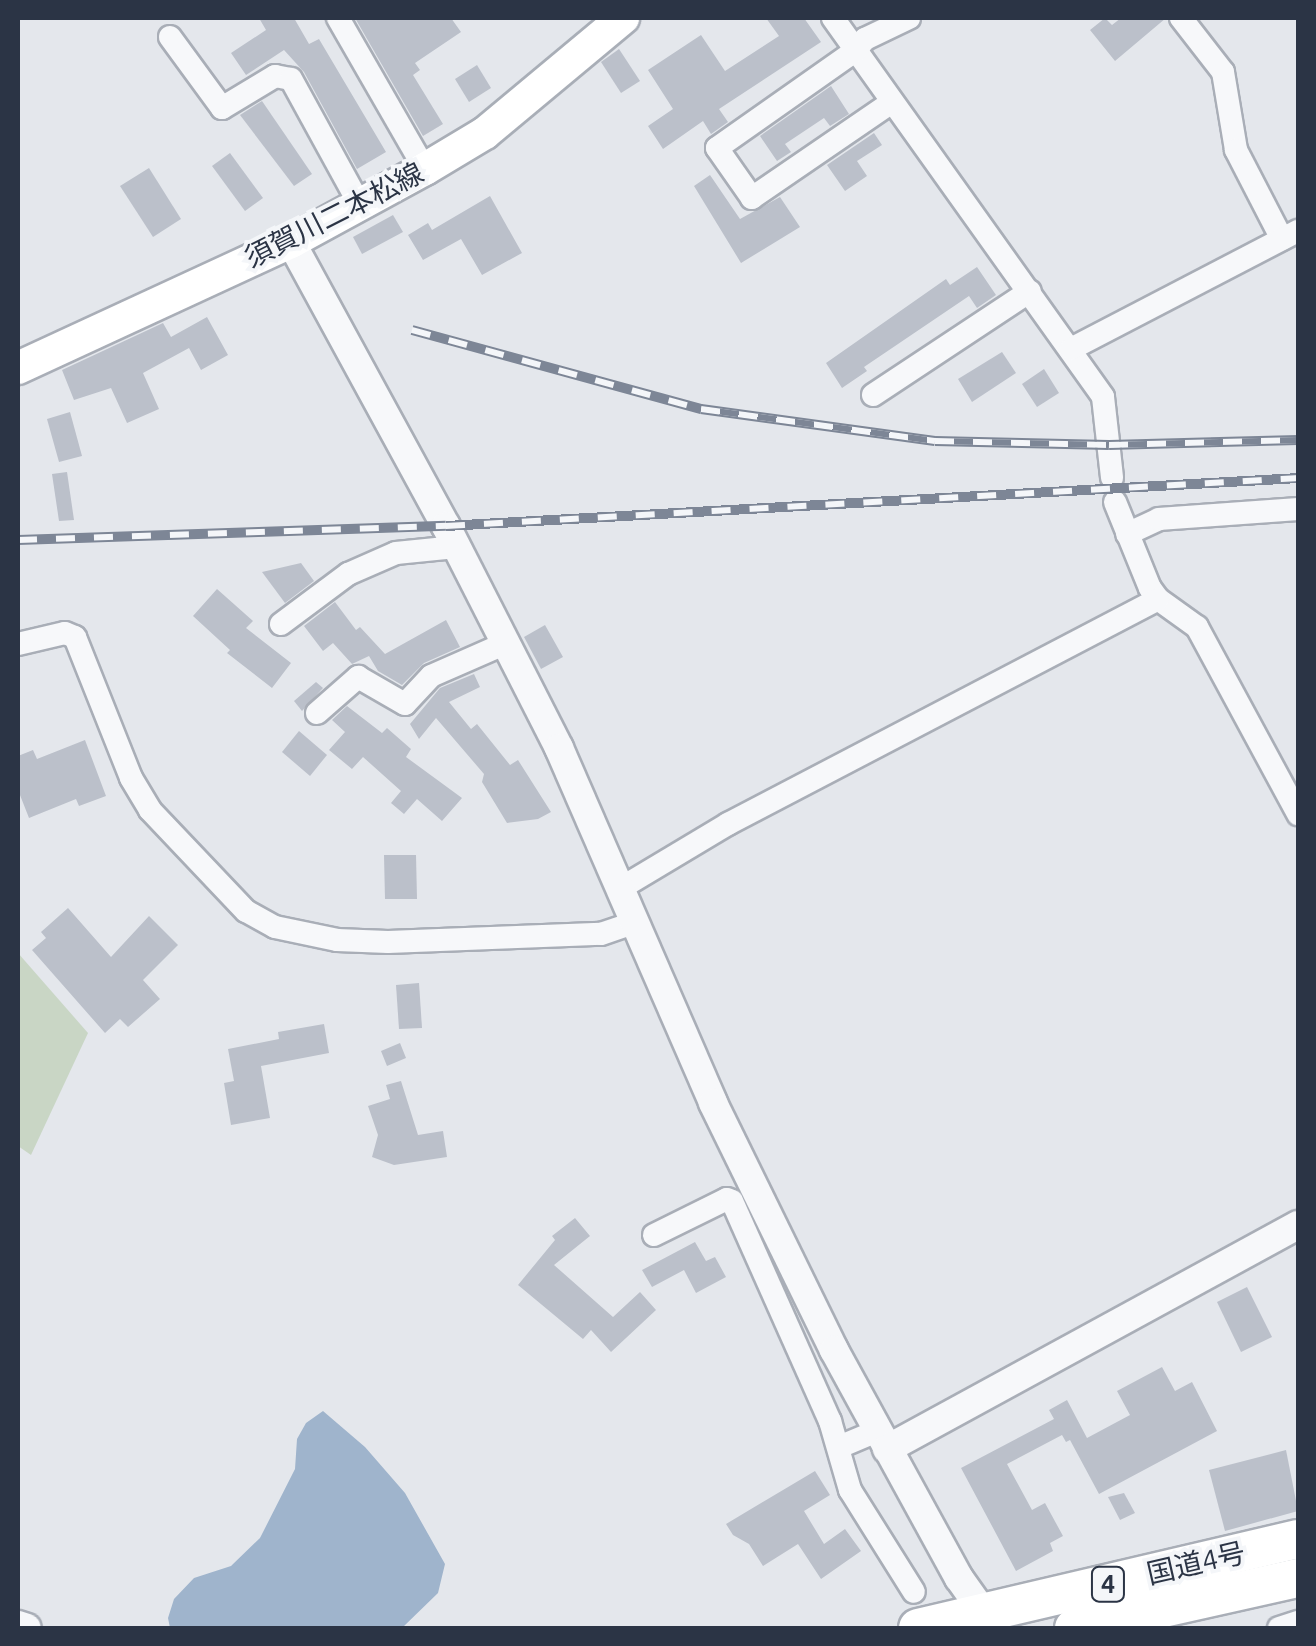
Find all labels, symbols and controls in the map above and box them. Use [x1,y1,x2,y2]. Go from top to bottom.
street label: 須賀川二本松線 [239,156,429,274]
street label: 国道4号 [1144,1535,1248,1591]
road number: 4 [1090,1564,1126,1604]

